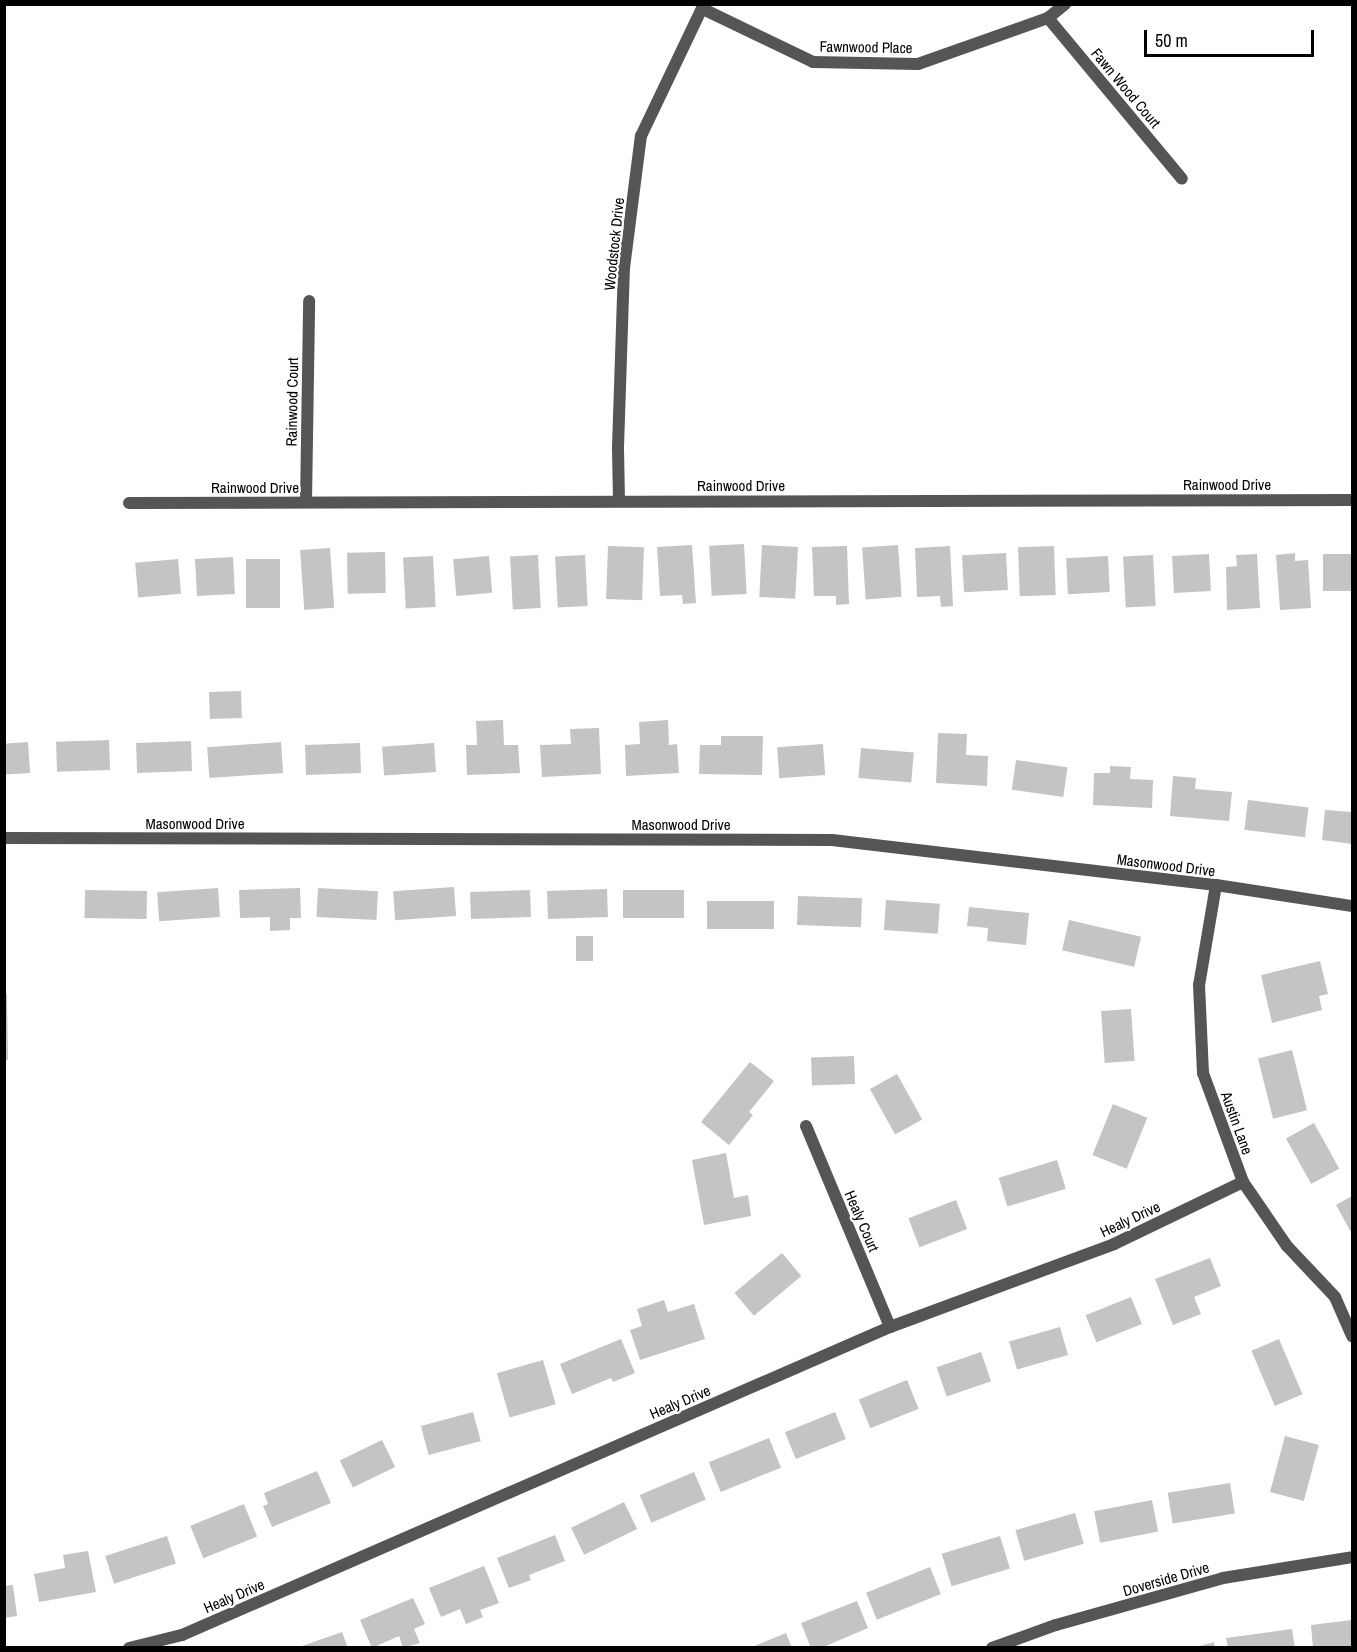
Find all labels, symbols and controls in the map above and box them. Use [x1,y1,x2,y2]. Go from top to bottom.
scale bar [1147,18,1316,56]
text: 50 m [1155,28,1188,53]
street label: Fawnwood Place [819,37,913,57]
street label: Fawn Wood Court [1088,45,1164,131]
street label: Woodstock Drive [600,197,628,291]
street label: Rainwood Court [282,357,302,447]
street label: Rainwood Drive [1183,476,1271,494]
street label: Rainwood Drive [697,477,785,495]
street label: Rainwood Drive [211,479,299,497]
street label: Masonwood Drive [145,815,245,833]
street label: Masonwood Drive [631,816,731,834]
street label: Masonwood Drive [1116,850,1216,880]
street label: Austin Lane [1217,1089,1257,1157]
street label: Healy Court [841,1188,883,1254]
street label: Healy Drive [1097,1197,1163,1241]
street label: Healy Drive [647,1381,713,1423]
street label: Doverside Drive [1121,1558,1211,1600]
street label: Healy Drive [201,1575,267,1617]

